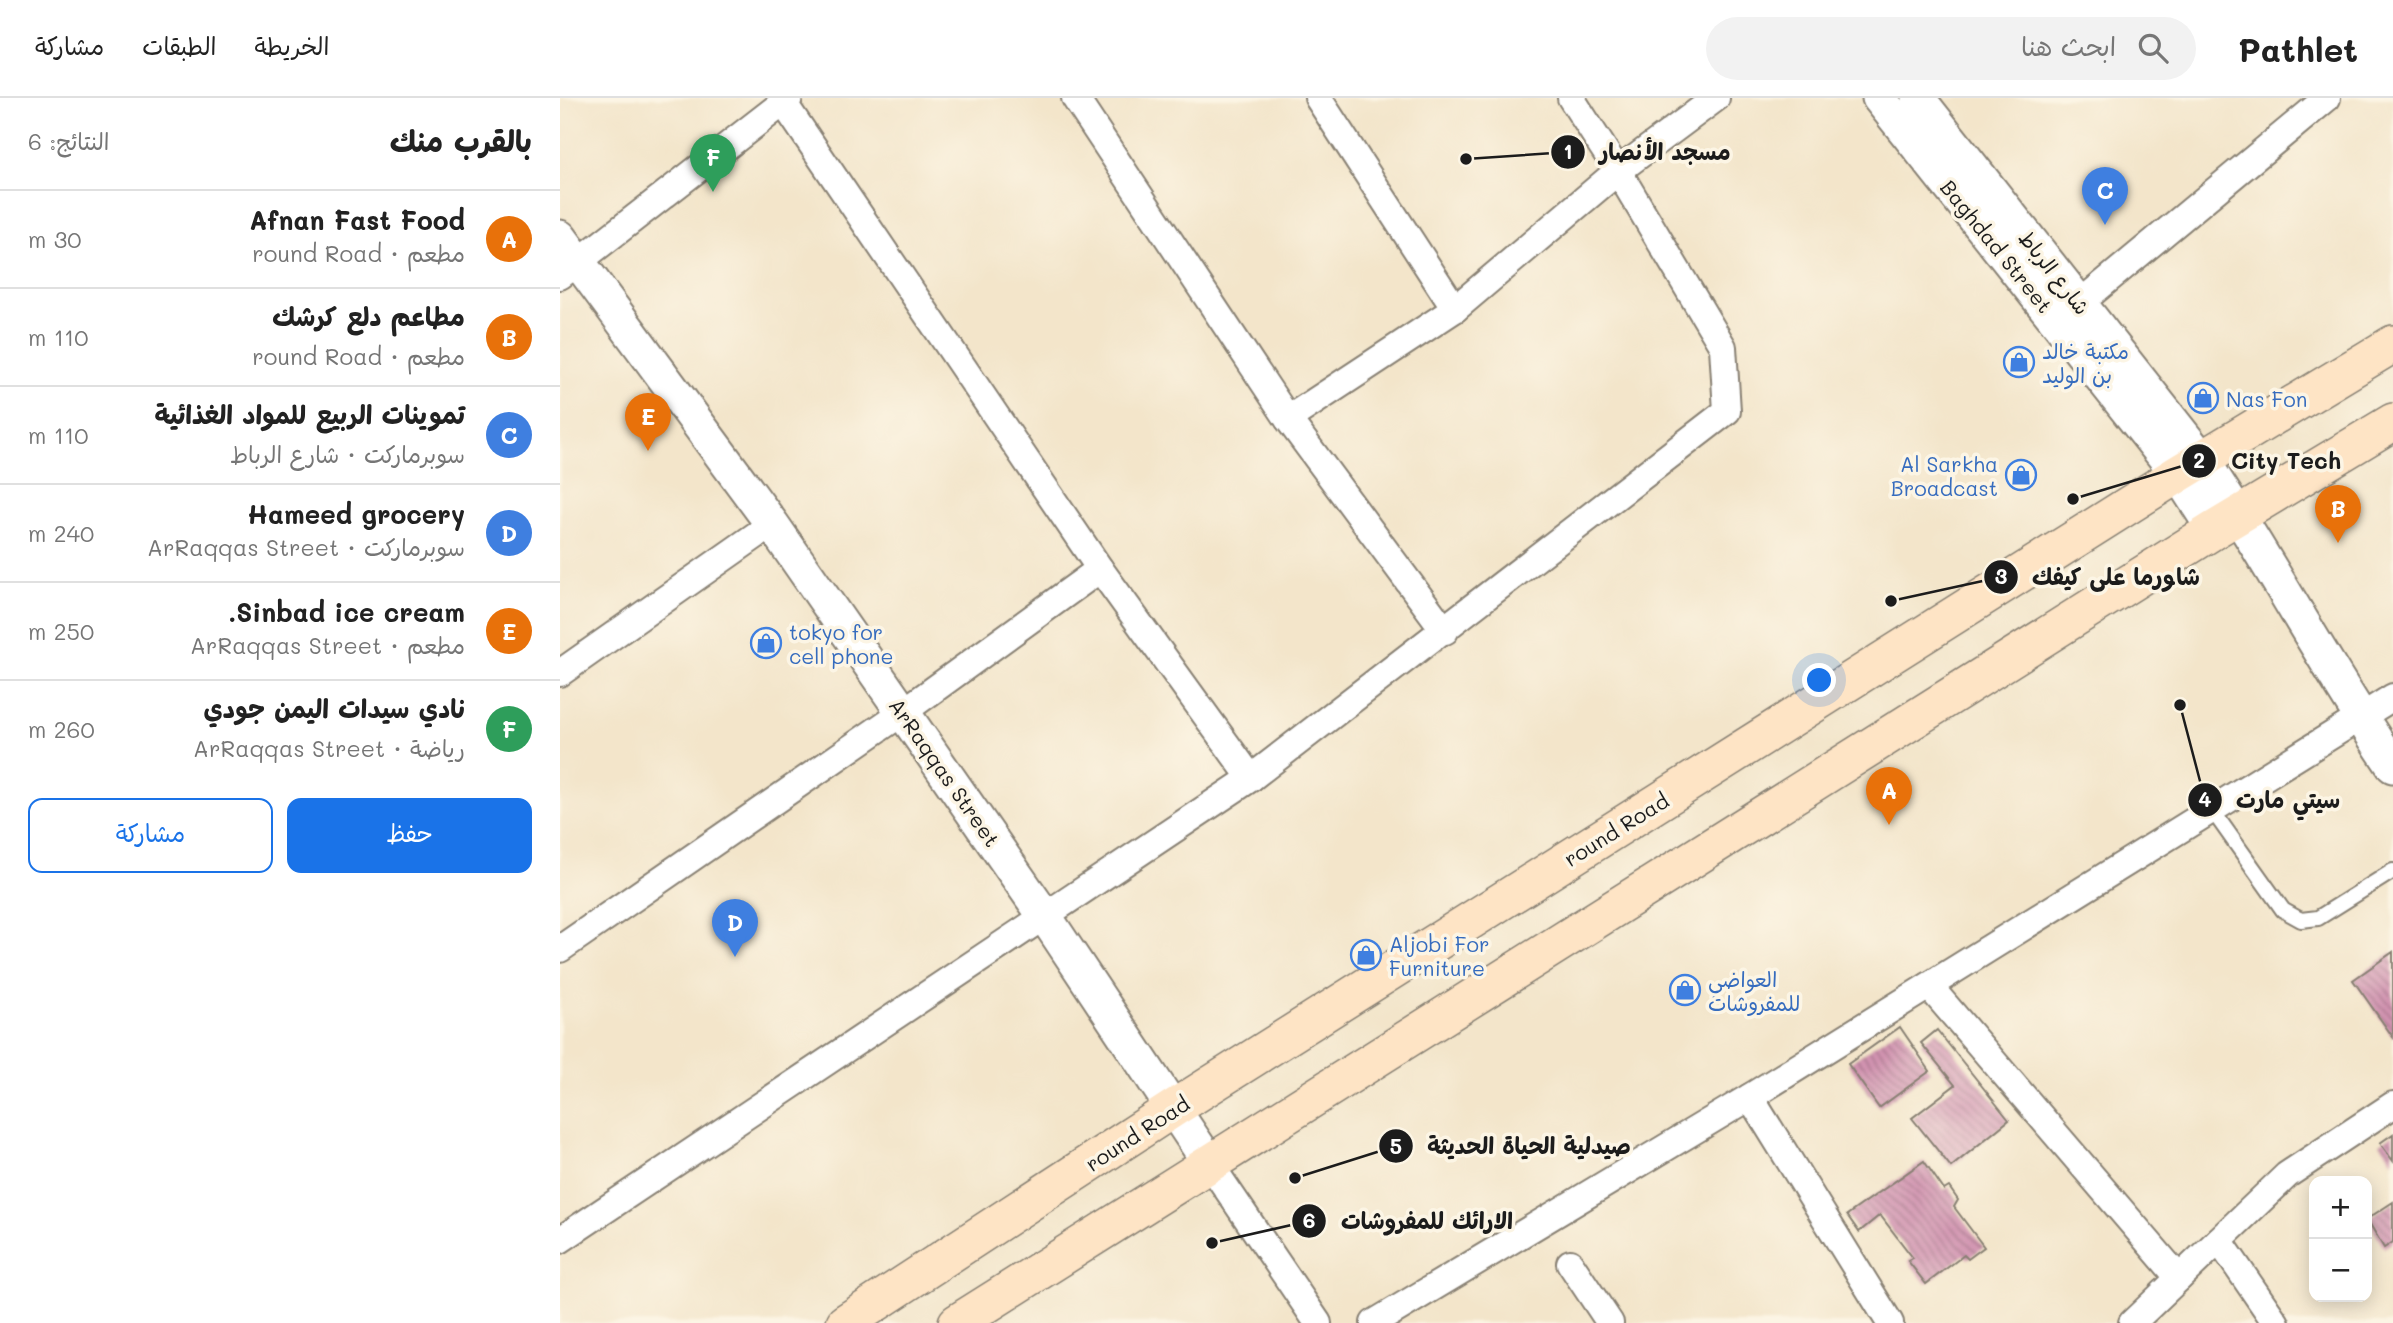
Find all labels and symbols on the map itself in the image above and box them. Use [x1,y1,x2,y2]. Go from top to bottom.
callout: مسجد الأنصار [1550,130,1744,174]
pin: F [690,134,736,192]
text: مسجد الأنصار [1597,136,1731,166]
text: 1 [1563,137,1573,164]
pin: C [2082,167,2128,225]
street label: Baghdad Street [1935,174,2059,318]
street label: شارع الرباط [2011,224,2096,321]
place label: مكتبة خالد بن الوليد [2042,337,2129,390]
shop icon: مكتبة خالد بن الوليد [2002,345,2036,379]
shop icon: Nas Fon [2186,381,2220,415]
place label: Nas Fon [2226,385,2307,412]
pin: E [625,393,671,451]
callout: City Tech [2181,439,2355,483]
text: City Tech [2231,445,2341,475]
text: 2 [2193,446,2205,473]
place label: Al Sarkha Broadcast [1891,450,1998,501]
shop icon: Al Sarkha Broadcast [2004,458,2038,492]
pin: B [2315,485,2361,543]
callout: شاورما على كيفك [1983,555,2214,599]
text: شاورما على كيفك [2032,561,2200,592]
text: 3 [1995,562,2007,589]
place label: tokyo for cell phone [789,618,894,669]
shop icon: tokyo for cell phone [749,626,783,660]
your location [1802,663,1836,697]
street label: ArRaqqas Street [884,692,1006,852]
pin: A [1866,767,1912,825]
callout: سيتي مارت [2187,778,2355,822]
text: سيتي مارت [2236,784,2340,821]
text: 4 [2198,785,2212,812]
street label: round Road [1559,786,1673,872]
pin: D [712,899,758,957]
place label: Aljobi For Furniture [1389,930,1490,981]
shop icon: Aljobi For Furniture [1349,938,1383,972]
place label: العواضي للمفروشات [1708,965,1800,1016]
shop icon: العواضي للمفروشات [1668,973,1702,1007]
street label: round Road [1080,1089,1194,1177]
callout: صيدلية الحياة الحديثة [1379,1124,1645,1168]
text: صيدلية الحياة الحديثة [1427,1130,1631,1160]
text: 5 [1390,1132,1402,1159]
callout: الارائك للمفروشات [1292,1199,1527,1243]
text: الارائك للمفروشات [1341,1205,1513,1236]
text: 6 [1303,1206,1315,1233]

